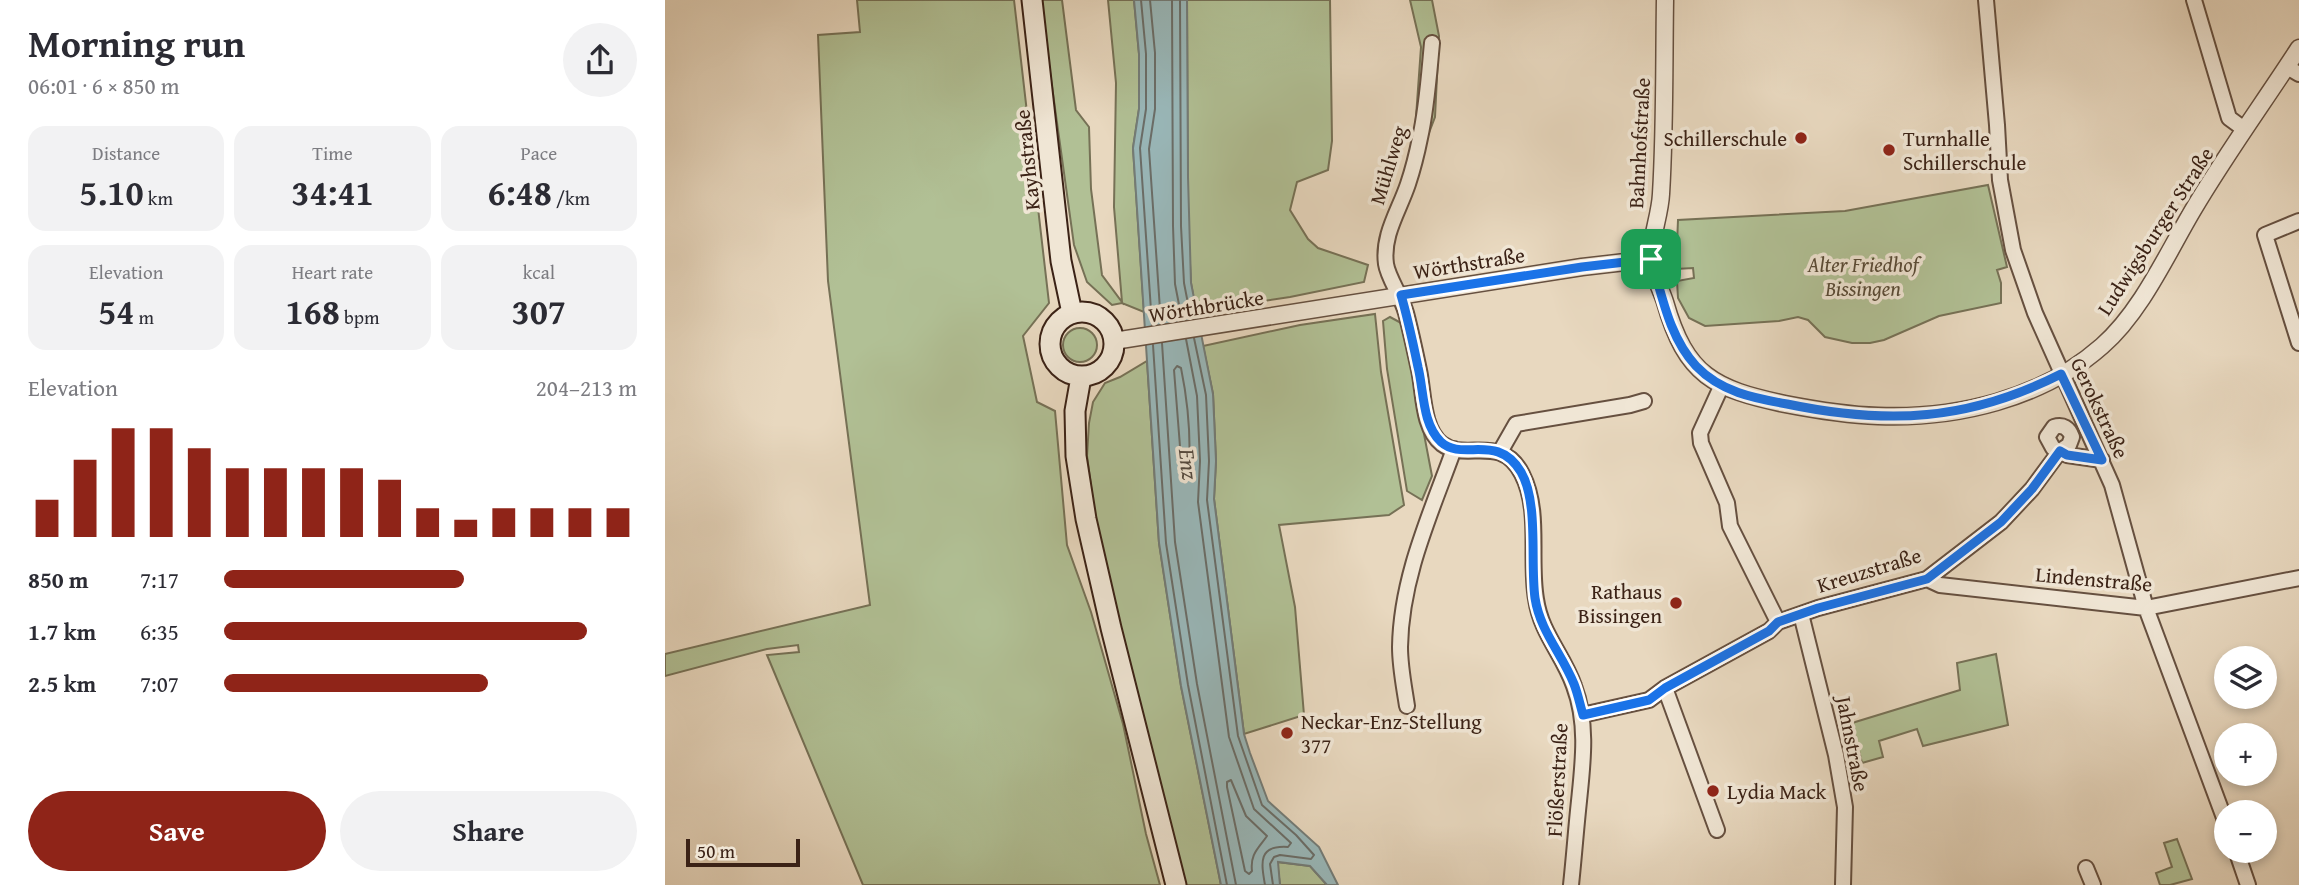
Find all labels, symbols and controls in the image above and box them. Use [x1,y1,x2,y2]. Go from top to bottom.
text: Morning run [28,15,245,71]
button: share [563,23,637,97]
text: 06:01 · 6 × 850 m [28,69,180,102]
street label: Bahnhofstraße [1620,77,1658,209]
street label: Kayhstraße [1006,108,1048,212]
street label: Mühlweg [1361,121,1415,208]
place label: Schillerschule [1664,123,1787,154]
place label: Turnhalle Schillerschule [1903,123,2027,178]
marker: Schillerschule [1793,130,1809,146]
text: Distance [92,139,160,167]
text: Time [312,139,353,167]
text: Pace [521,139,557,167]
street label: Ludwigsburger Straße [2089,141,2221,321]
marker: Turnhalle Schillerschule [1881,142,1897,158]
text: 5.10 [79,167,144,218]
text: 34:41 [291,167,374,218]
text: 6:48 [488,167,552,218]
text: km [144,184,173,212]
text: /km [552,184,590,212]
pin [1621,229,1681,289]
street label: Wörthstraße [1411,239,1527,287]
icon: arrive [1632,240,1670,278]
park label: Alter Friedhof Bissingen [1806,249,1922,304]
text: Elevation [89,258,163,286]
text: Heart rate [292,258,373,286]
text: kcal [523,258,555,286]
street label: Wörthbrücke [1146,282,1266,330]
text: 54 [98,286,134,337]
text: 168 [285,286,340,337]
text: 307 [512,286,566,337]
text: m [134,303,154,331]
text: bpm [340,303,380,331]
street label: Gerokstraße [2063,352,2137,464]
text: Elevation [28,371,118,404]
text: 204–213 m [536,371,637,404]
water label: Enz [1171,446,1207,482]
street label: Kreuzstraße [1813,539,1925,601]
street label: Lindenstraße [2034,558,2154,600]
text: 850 m [28,563,89,596]
text: 7:17 [140,563,179,596]
place label: Rathaus Bissingen [1578,576,1662,631]
marker: Rathaus Bissingen [1668,595,1684,611]
text: 1.7 km [28,615,96,648]
text: 6:35 [140,615,179,648]
map controls [2214,646,2277,863]
button: layers [2214,646,2277,709]
text: 2.5 km [28,667,96,700]
text: 7:07 [140,667,179,700]
street label: Jahnstraße [1828,691,1877,794]
place label: Neckar-Enz-Stellung 377 [1301,706,1482,761]
street label: Flößerstraße [1539,722,1575,838]
button: + [2214,723,2277,786]
marker: Neckar-Enz-Stellung 377 [1279,725,1295,741]
place label: Lydia Mack [1727,776,1826,807]
marker: Lydia Mack [1705,783,1721,799]
button: Save [28,791,326,871]
button: Share [340,791,637,871]
button: − [2214,800,2277,863]
scale bar [686,836,800,868]
text: 50 m [697,837,735,865]

